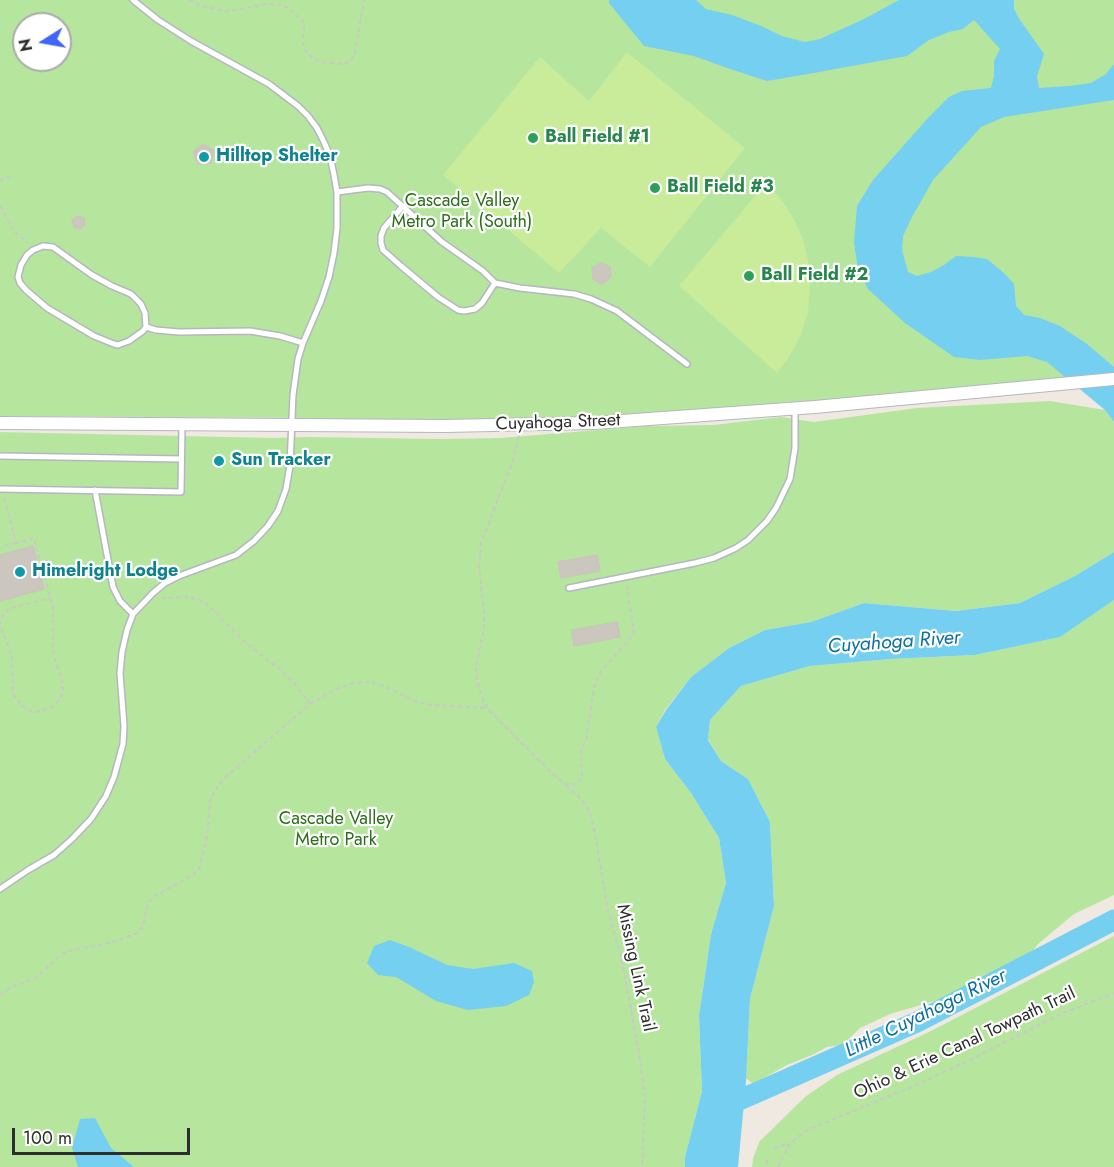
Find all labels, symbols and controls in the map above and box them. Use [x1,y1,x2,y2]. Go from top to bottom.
north arrow [12,12,72,72]
text: N [13,37,38,54]
place label: Ball Field #1 [545,127,650,149]
marker: Ball Field #1 [526,131,540,145]
place label: Hilltop Shelter [216,146,338,168]
marker: Hilltop Shelter [197,150,211,164]
place label: Ball Field #3 [667,177,774,199]
marker: Ball Field #3 [648,181,662,195]
park label: Cascade Valley Metro Park (South) [392,191,532,234]
place label: Ball Field #2 [761,265,868,287]
marker: Ball Field #2 [742,269,756,283]
street label: Cuyahoga Street [495,410,621,436]
place label: Sun Tracker [231,450,331,472]
marker: Sun Tracker [212,454,226,468]
place label: Himelright Lodge [32,561,178,583]
marker: Himelright Lodge [13,565,27,579]
water label: Cuyahoga River [827,626,961,660]
park label: Cascade Valley Metro Park [279,809,393,852]
street label: Missing Link Trail [611,902,659,1034]
water label: Little Cuyahoga River [841,965,1011,1063]
street label: Ohio & Erie Canal Towpath Trail [851,983,1079,1105]
scale bar [15,1116,194,1154]
text: 100 m [23,1125,72,1151]

